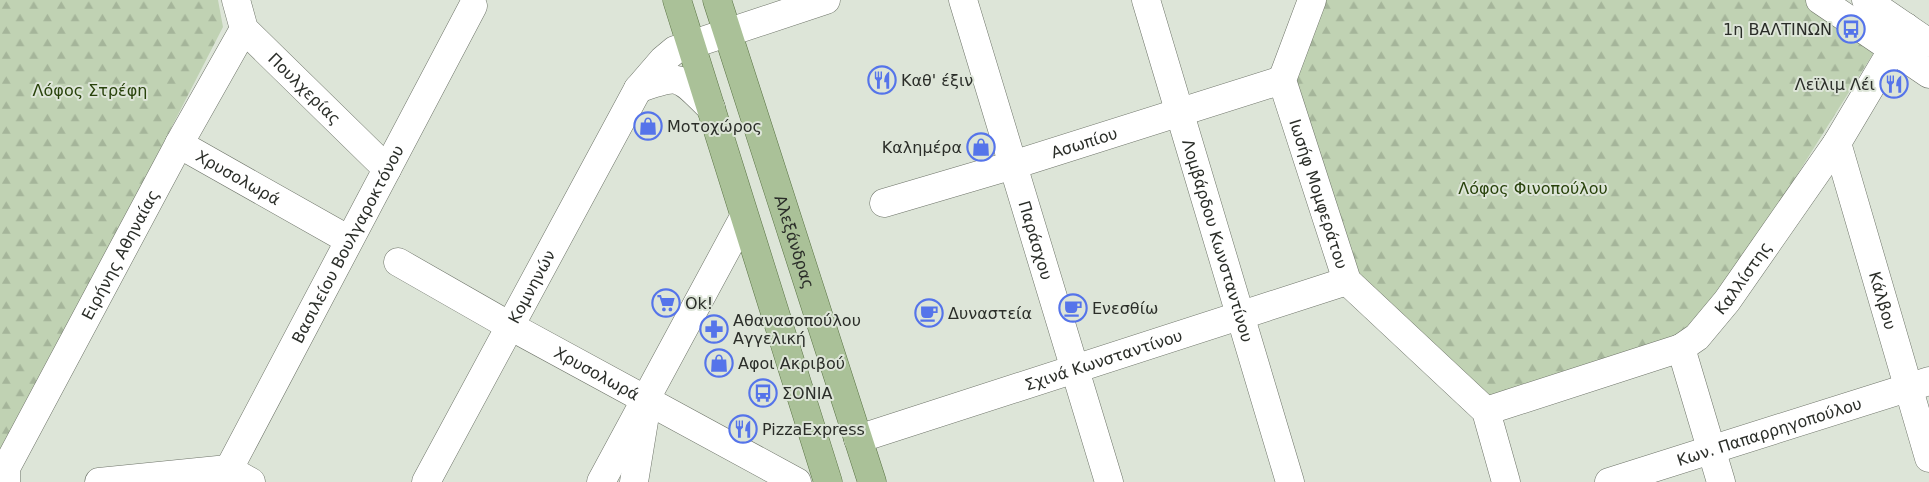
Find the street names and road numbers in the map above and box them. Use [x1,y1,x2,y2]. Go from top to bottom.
street label: Πουλχερίας [264,49,345,128]
street label: Ιωσήφ Μομφεράτου [1286,116,1352,271]
street label: Ασωπίου [1048,123,1120,162]
street label: Λομβάρδου Κωνσταντίνου [1179,137,1257,344]
street label: Βασιλείου Βουλγαροκτόνου [287,142,407,346]
street label: Χρυσολωρά [193,146,284,209]
street label: Ειρήνης Αθηναίας [77,186,163,323]
street label: Αλεξάνδρας [771,193,819,291]
street label: Παράσχου [1015,198,1057,282]
street label: Καλλίστης [1710,238,1775,318]
street label: Κομνηνών [504,246,559,327]
street label: Κάλβου [1865,269,1900,332]
street label: Σχινά Κωνσταντίνου [1022,325,1185,394]
street label: Χρυσολωρά [551,343,643,404]
street label: Κων. Παπαρρηγοπούλου [1674,393,1864,470]

